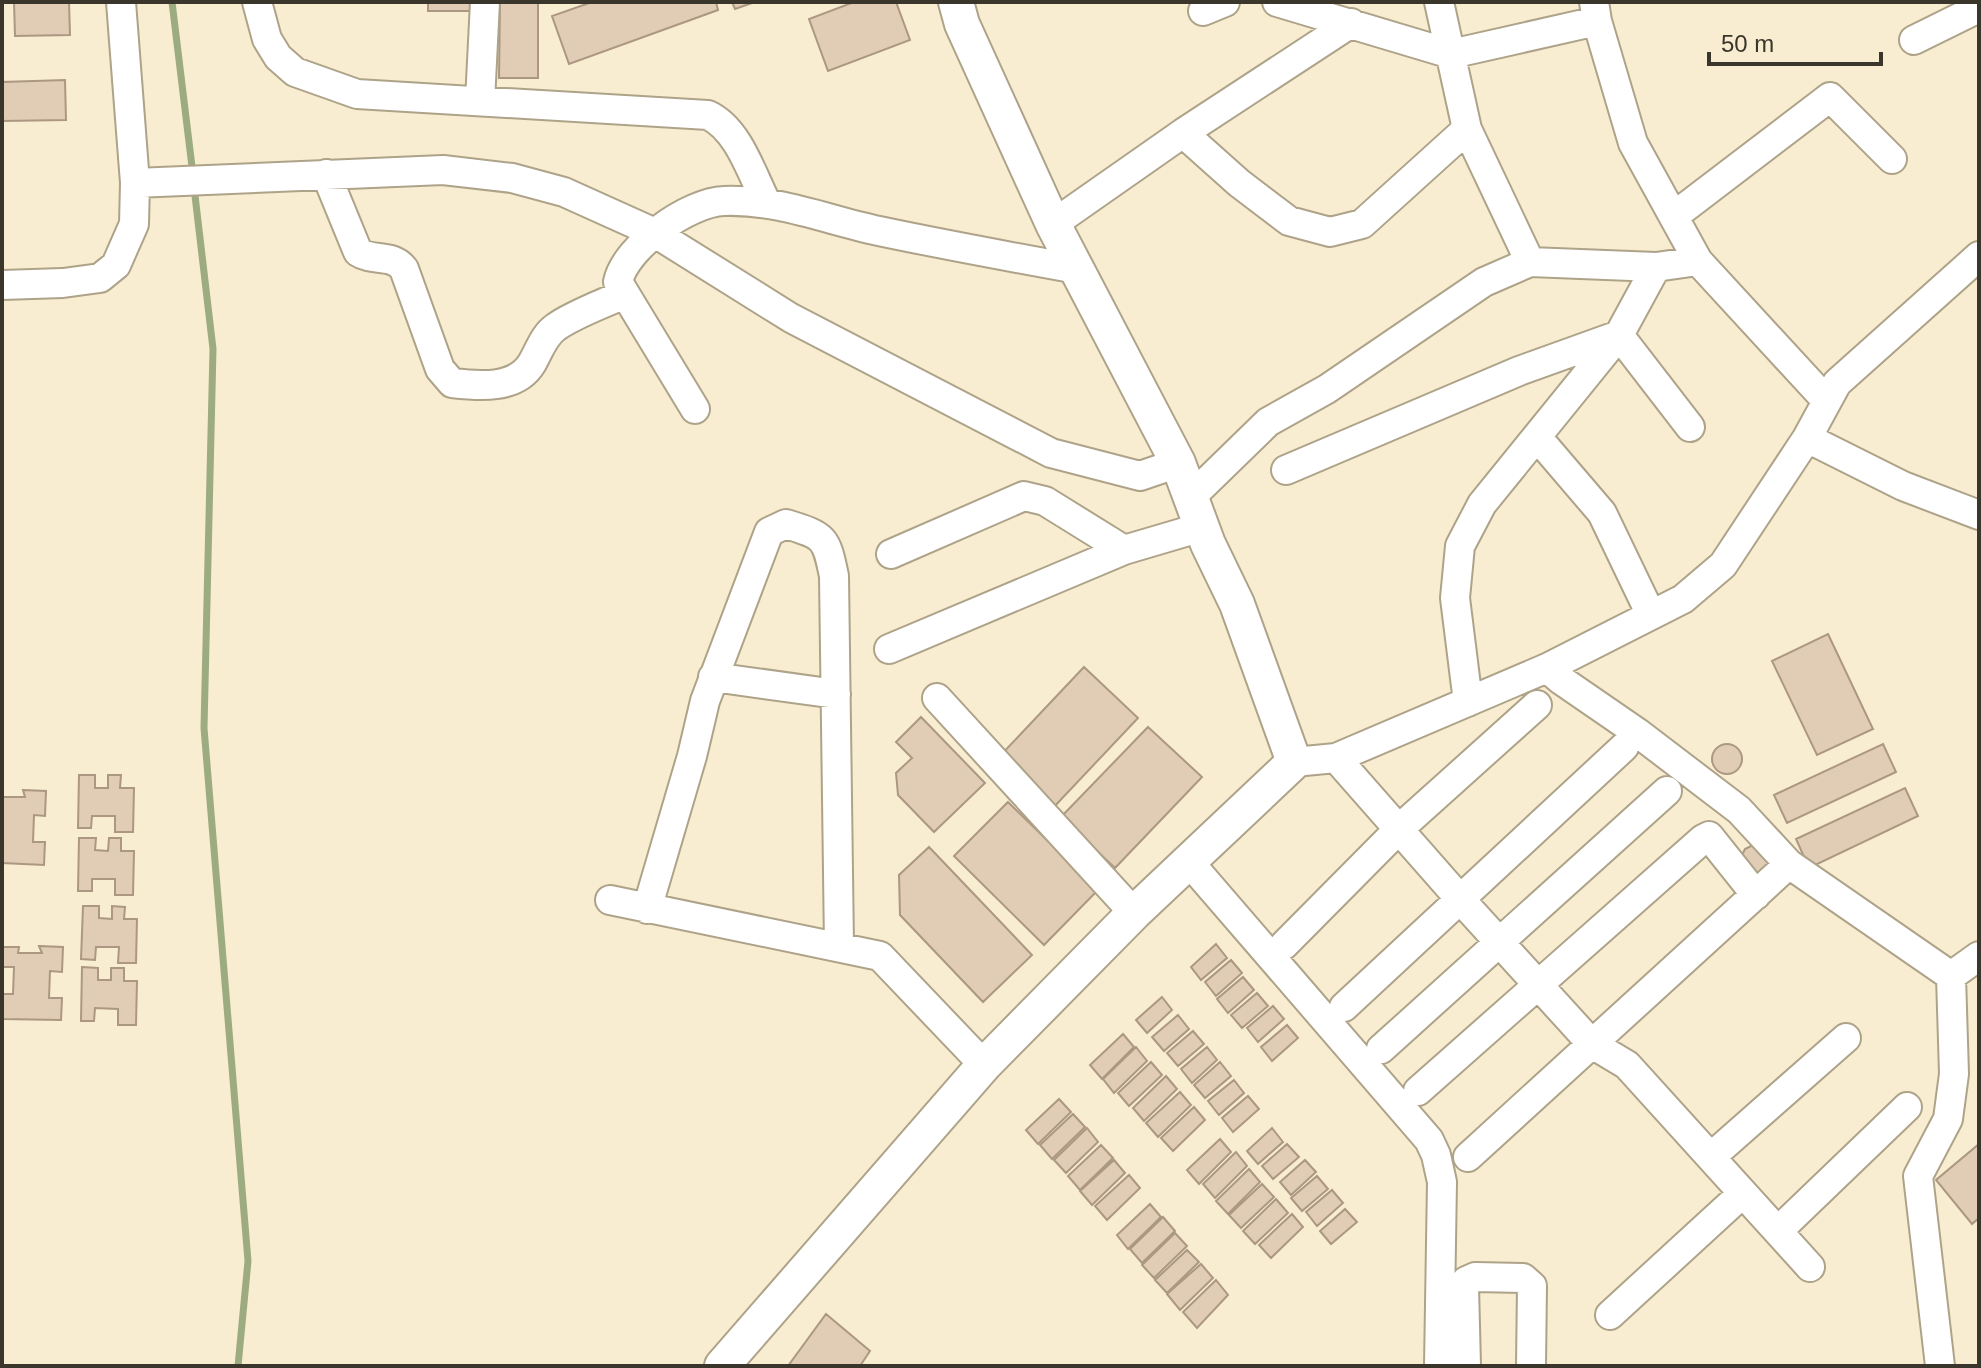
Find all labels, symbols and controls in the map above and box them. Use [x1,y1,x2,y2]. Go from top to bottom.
scale bar [1709,16,1881,66]
text: 50 m [1721,30,1774,57]

